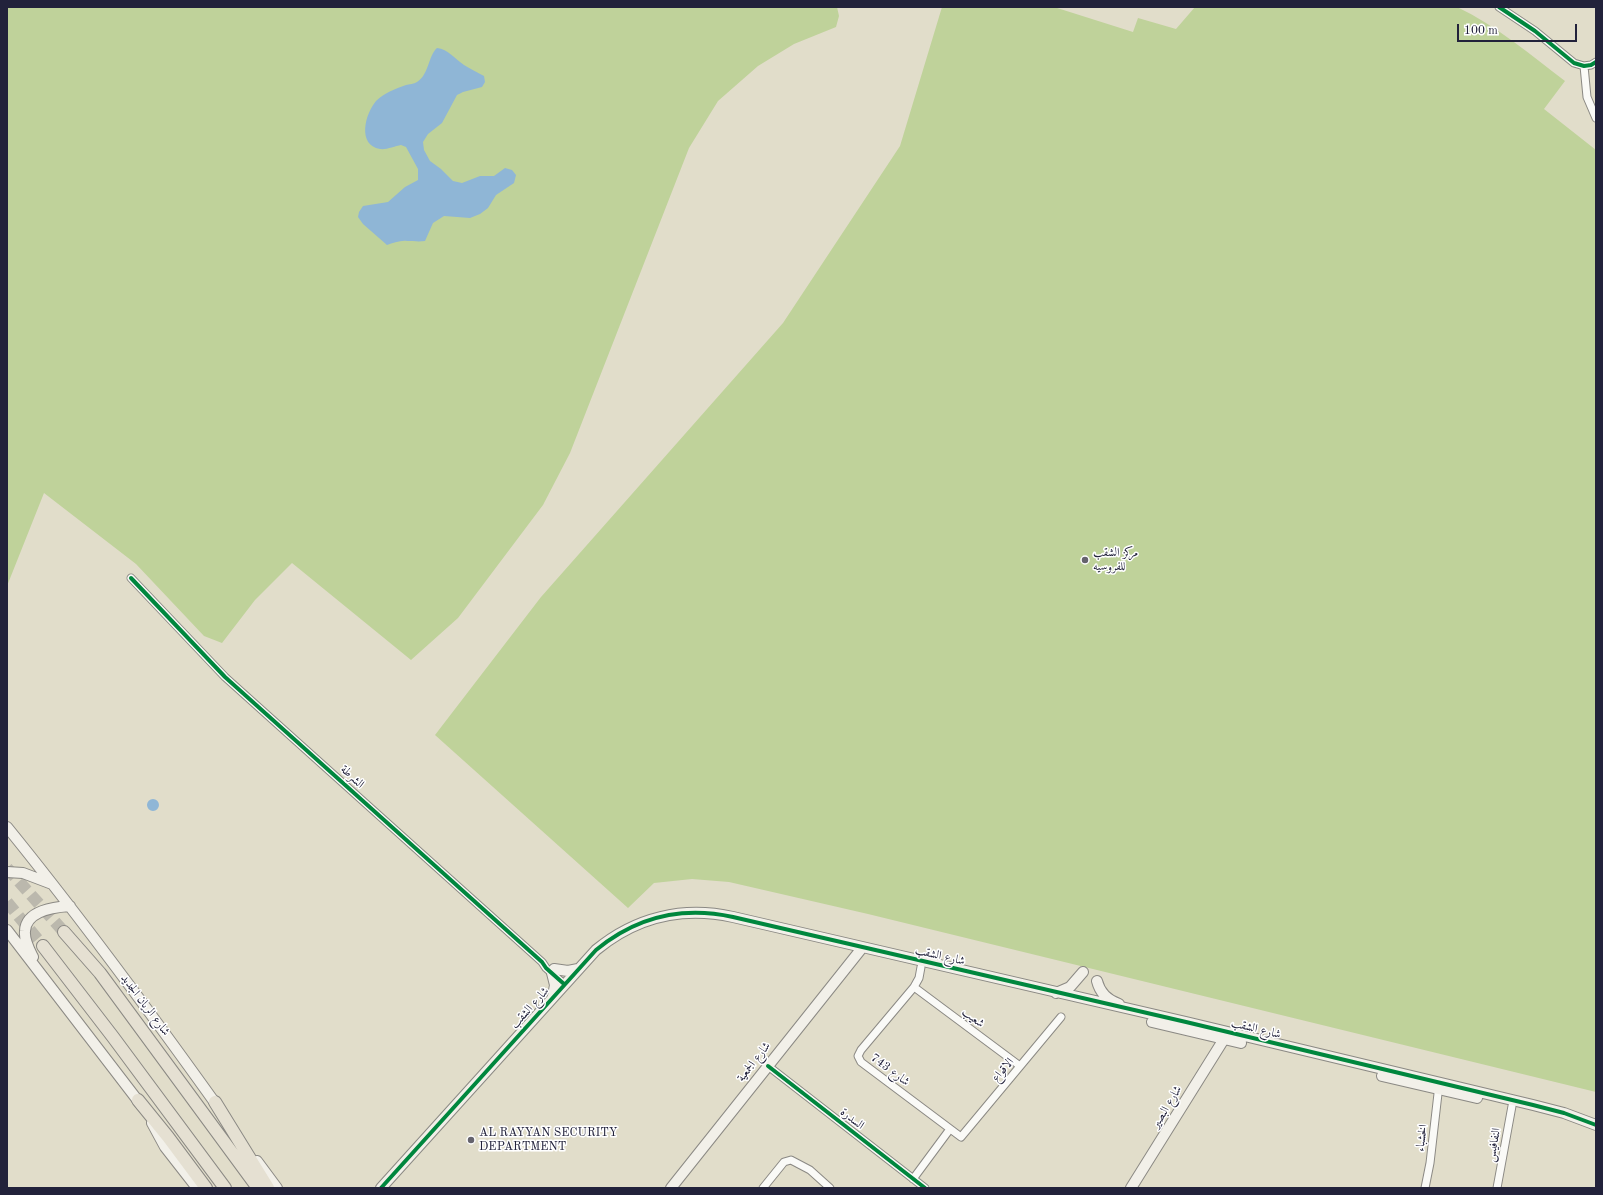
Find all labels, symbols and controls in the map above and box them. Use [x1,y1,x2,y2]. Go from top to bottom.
scale bar [1459,16,1579,42]
text: 100 m [1464,25,1498,37]
place label: مركز الشقب للفروسيه [1093,546,1138,574]
marker: مركز الشقب للفروسيه [1080,555,1090,565]
street label: الشرطة [337,762,367,792]
street label: شارع الشقب [914,943,966,969]
street label: شارع الريان الجديد [117,971,173,1039]
street label: شارع الشقب [508,984,552,1032]
street label: شعيب [959,1005,987,1031]
street label: شارع الشقب [1230,1016,1282,1042]
street label: شارع الجمعية [734,1039,774,1085]
street label: شارع 743 [868,1051,912,1089]
street label: الاقواع [989,1055,1017,1085]
street label: شارع البصير [1149,1083,1185,1131]
street label: السدرة [837,1105,867,1133]
street label: الخشباء [1413,1124,1431,1152]
place label: AL RAYYAN SECURITY DEPARTMENT [479,1126,618,1154]
street label: النفافيس [1484,1127,1504,1163]
marker: AL RAYYAN SECURITY DEPARTMENT [466,1135,476,1145]

